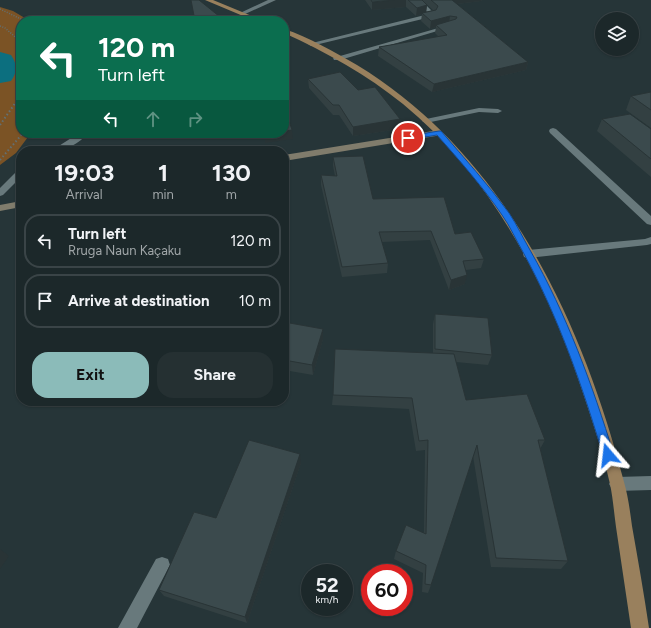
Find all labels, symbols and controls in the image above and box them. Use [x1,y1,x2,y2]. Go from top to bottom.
map controls [595,12,639,56]
button: layers [595,12,639,56]
text: 120 m [98,30,175,64]
icon: left [32,32,84,84]
text: Turn left [98,64,165,86]
icon: left [100,108,122,130]
icon: ahead [142,108,164,130]
icon: right [184,108,206,130]
pin [391,121,425,155]
icon: arrive [397,127,419,149]
text: 19:03 [54,158,114,187]
text: 1 [158,158,168,187]
text: 130 [212,158,251,187]
text: Arrival [66,187,103,202]
text: min [152,187,174,202]
text: m [226,187,237,202]
text: Turn left [68,225,126,243]
icon: left [34,230,56,252]
text: 120 m [230,232,271,250]
text: Rruga Naun Kaçaku [68,243,181,258]
icon: arrive [34,290,56,312]
text: Arrive at destination [68,292,209,310]
text: 10 m [239,292,271,310]
button: Exit [32,352,149,398]
button: Share [157,352,273,398]
position arrow [587,434,629,476]
speed limit sign: 60 [361,564,413,616]
text: 52 [315,573,339,597]
text: km/h [316,593,338,606]

